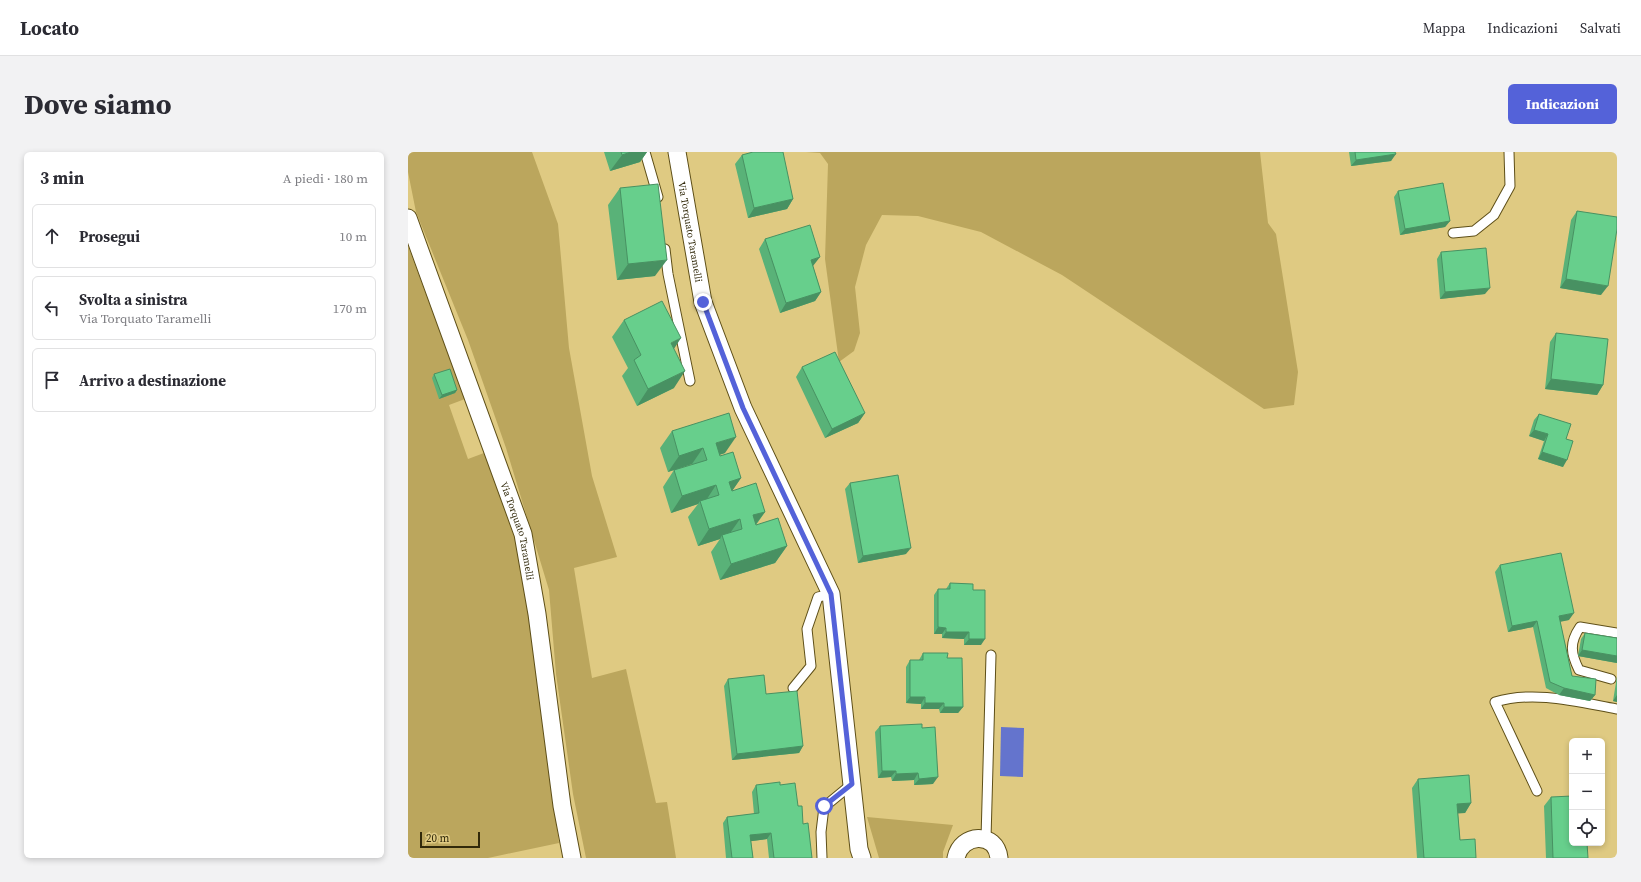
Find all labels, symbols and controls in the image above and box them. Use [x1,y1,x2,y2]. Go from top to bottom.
text: Locato [20,15,79,41]
text: Mappa [1423,18,1465,38]
text: Indicazioni [1487,18,1558,38]
text: Salvati [1580,18,1621,38]
button: Indicazioni [1508,84,1617,124]
text: Dove siamo [24,85,171,123]
text: 3 min [40,166,84,190]
text: A piedi · 180 m [283,170,368,187]
street label: Via Torquato Taramelli [675,181,705,283]
icon: ahead [41,225,63,247]
text: Prosegui [79,226,140,247]
text: 10 m [339,228,367,245]
text: Svolta a sinistra [79,289,188,310]
route end [694,293,712,311]
icon: left [41,297,63,319]
text: 170 m [333,300,367,317]
text: Via Torquato Taramelli [79,310,211,327]
icon: arrive [41,369,63,391]
text: Arrivo a destinazione [79,370,226,391]
street label: Via Torquato Taramelli [498,480,537,581]
map controls [1569,738,1605,846]
button: + [1569,738,1605,774]
button: − [1569,774,1605,810]
route start [815,797,833,815]
button: locate [1569,810,1605,846]
scale bar [420,830,480,849]
text: 20 m [426,831,449,846]

